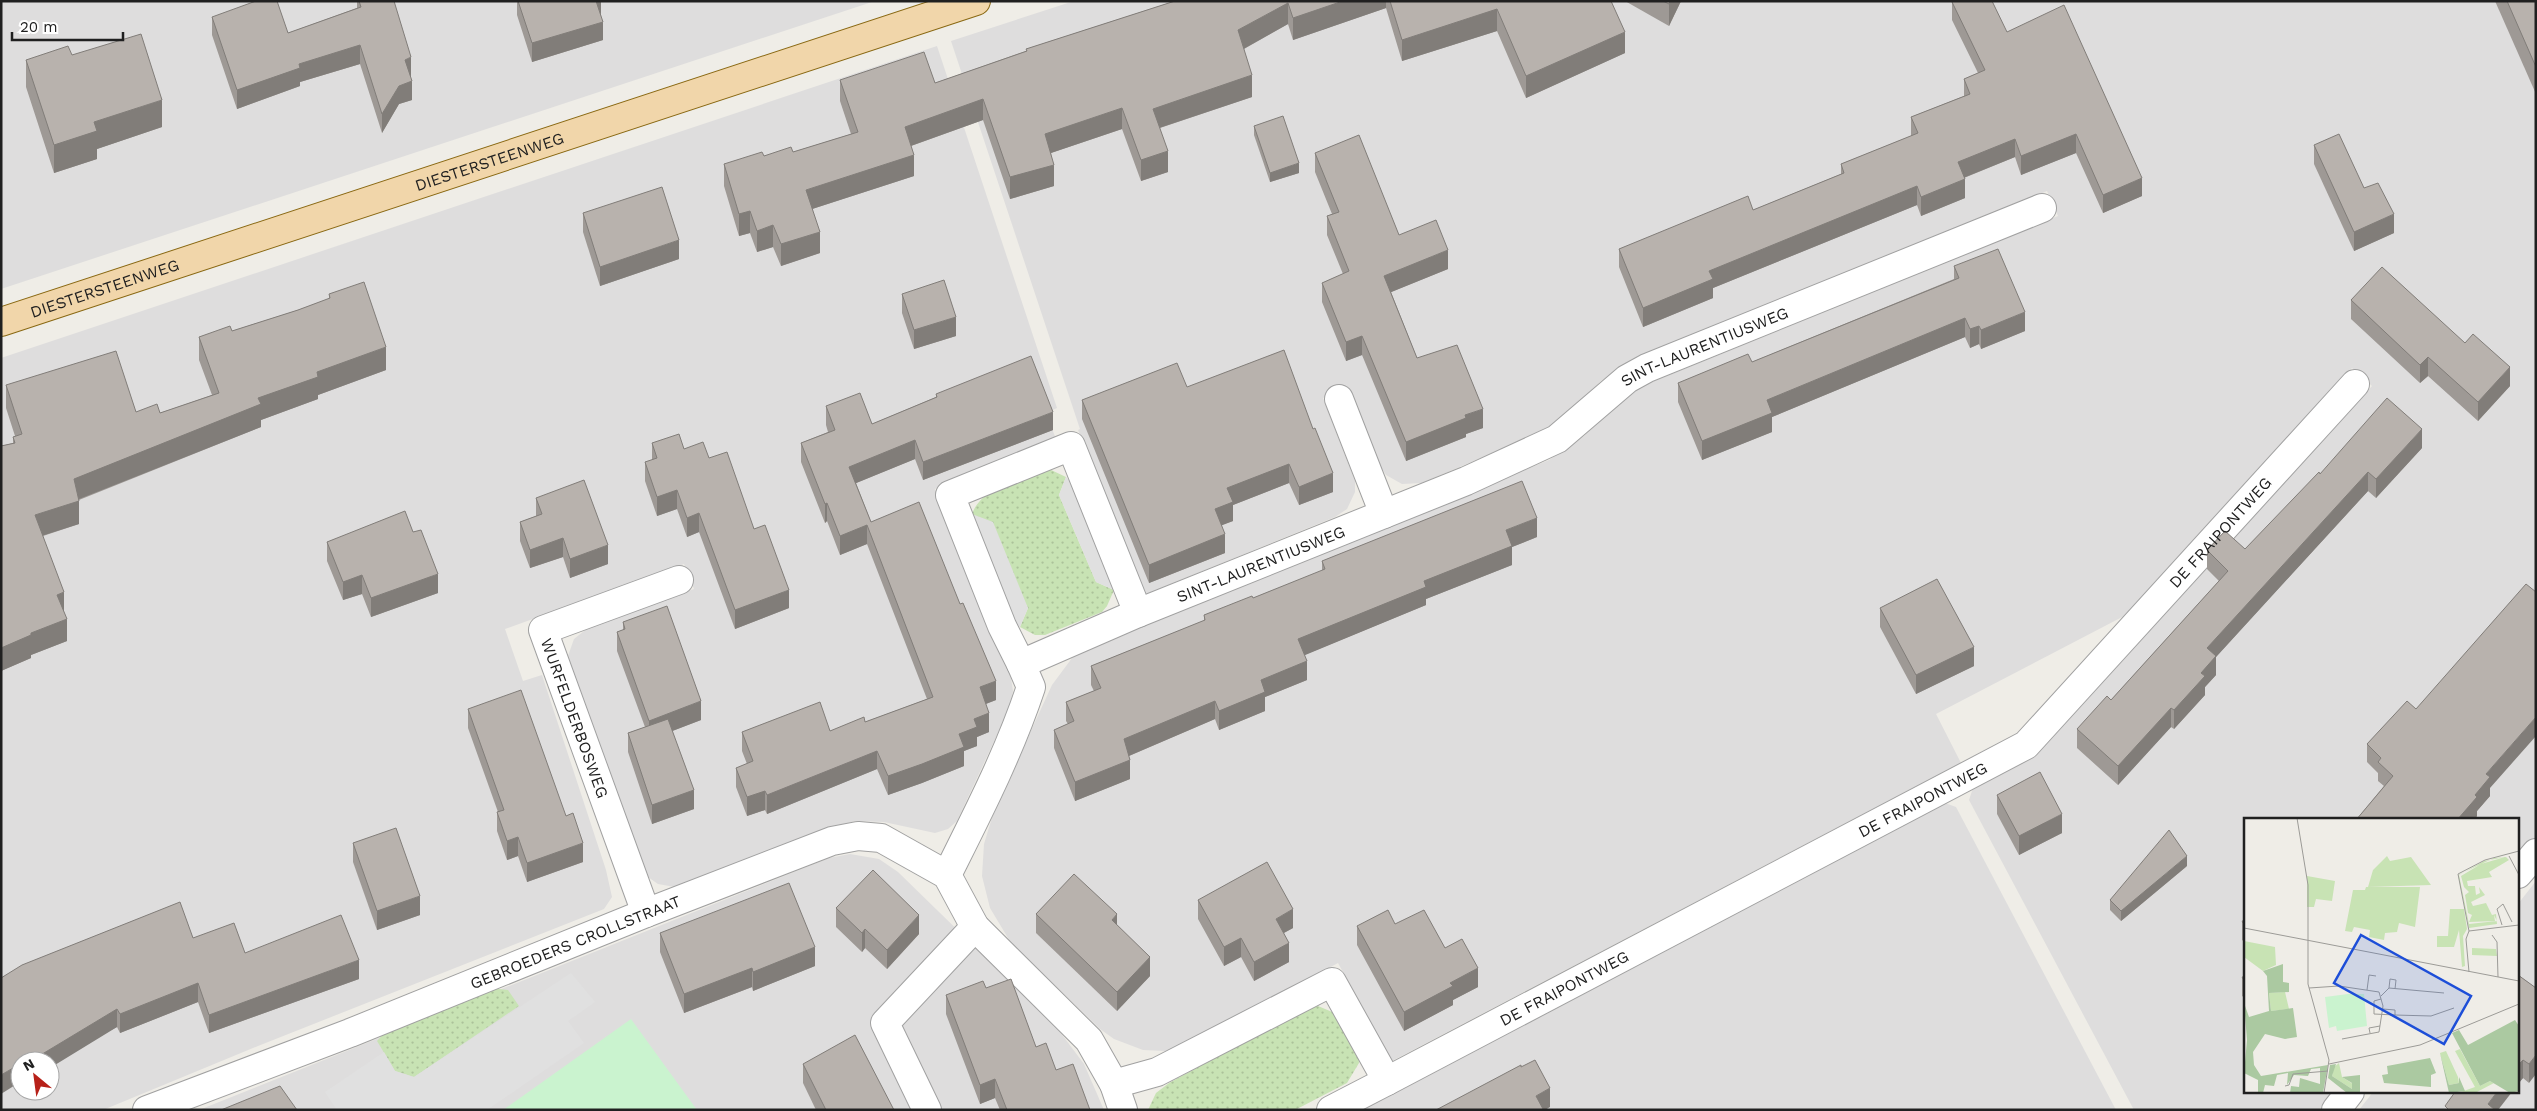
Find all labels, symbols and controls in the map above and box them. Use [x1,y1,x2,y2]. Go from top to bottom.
scale bar [12,10,124,42]
text: 20 m [20,18,58,36]
street label: DIESTERSTEENWEG [413,128,566,195]
street label: DIESTERSTEENWEG [28,255,181,322]
street label: SINT-LAURENTIUSWEG [1617,303,1791,390]
street label: DE FRAIPONTWEG [2165,473,2276,592]
street label: SINT-LAURENTIUSWEG [1174,522,1348,606]
street label: WURFELDERBOSWEG [537,636,612,801]
street label: DE FRAIPONTWEG [1855,758,1990,842]
inset map [2244,818,2520,1094]
street label: GEBROEDERS CROLLSTRAAT [467,891,684,993]
street label: DE FRAIPONTWEG [1497,947,1632,1030]
north arrow [10,1051,60,1101]
text: N [20,1055,37,1074]

